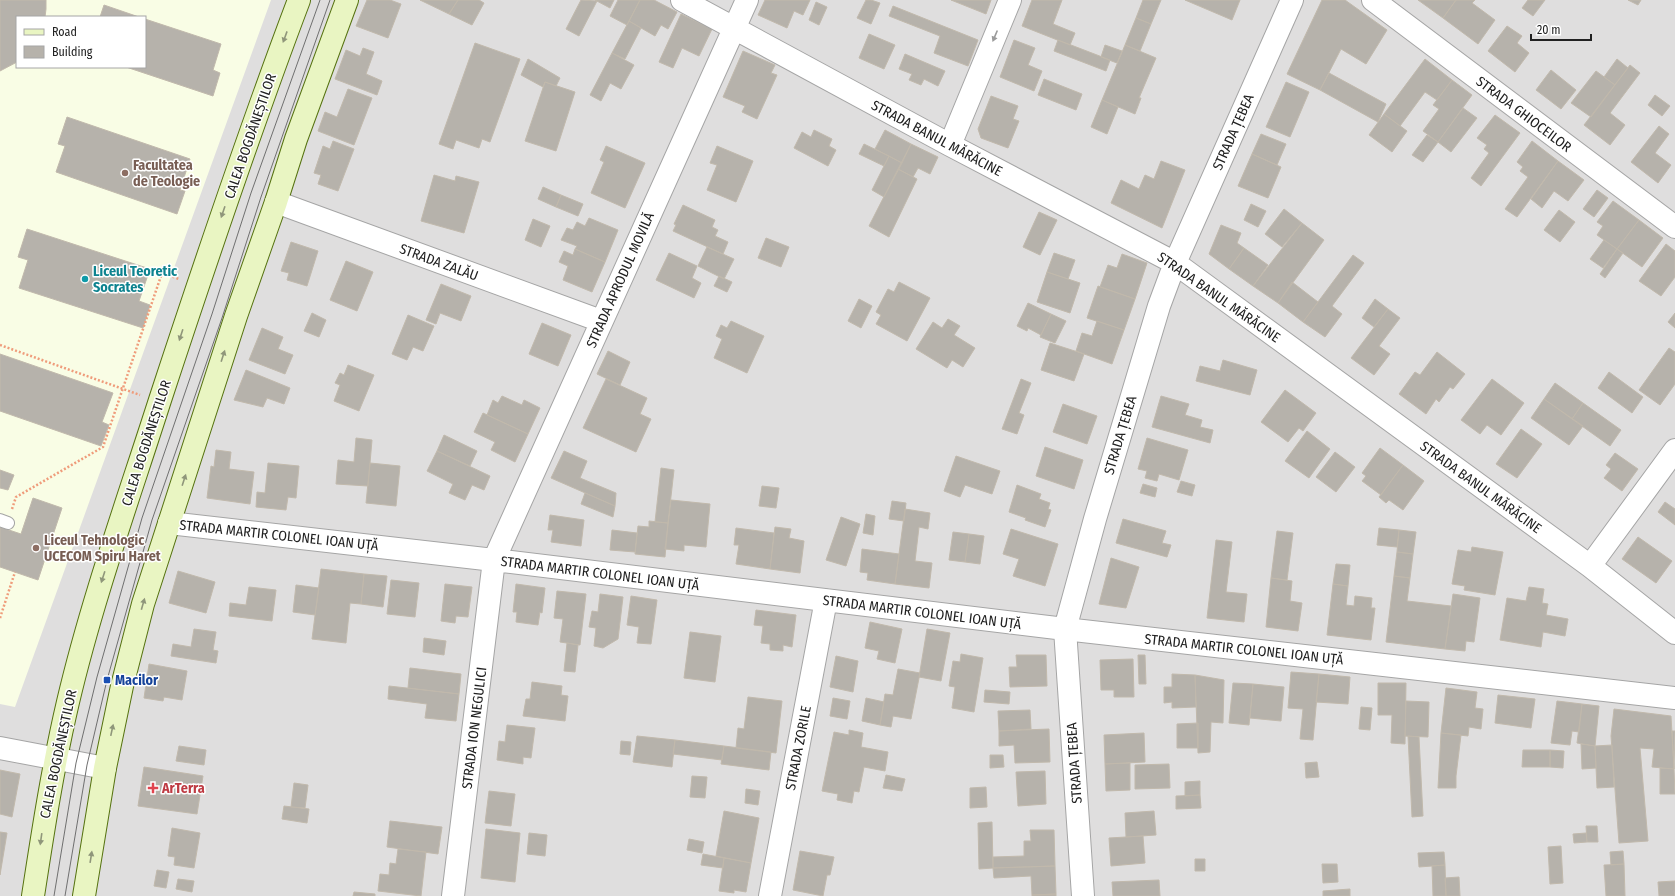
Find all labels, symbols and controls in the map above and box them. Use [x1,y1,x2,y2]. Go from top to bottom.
legend [16,16,146,68]
scale bar [1531,16,1591,42]
text: 20 m [1537,23,1561,37]
text: Road [52,25,77,39]
one-way arrow [992,30,999,42]
one-way arrow [282,31,288,43]
text: Building [52,45,93,59]
street label: CALEA BOGDĂNEȘTILOR [221,71,281,201]
street label: STRADA GHIOCEILOR [1473,73,1575,156]
street label: STRADA ȚEBEA [1209,91,1259,173]
street label: STRADA BANUL MĂRĂCINE [868,97,1006,180]
place label: Facultatea de Teologie [133,157,200,190]
marker: Facultatea de Teologie [120,168,130,178]
one-way arrow [220,206,226,218]
street label: STRADA APRODUL MOVILĂ [583,209,658,351]
street label: STRADA ZALĂU [397,240,480,285]
street label: STRADA BANUL MĂRĂCINE [1154,249,1284,346]
place label: Liceul Teoretic Socrates [93,263,178,296]
marker: Liceul Teoretic Socrates [80,274,90,284]
one-way arrow [178,329,184,341]
one-way arrow [220,350,226,362]
street label: CALEA BOGDĂNEȘTILOR [118,378,176,509]
street label: STRADA ȚEBEA [1100,393,1142,477]
street label: STRADA BANUL MĂRĂCINE [1417,438,1545,537]
one-way arrow [181,474,187,486]
street label: STRADA MARTIR COLONEL IOAN UȚĂ [179,517,380,555]
place label: Liceul Tehnologic UCECOM Spiru Haret [44,532,162,565]
marker: Liceul Tehnologic UCECOM Spiru Haret [31,543,41,553]
street label: STRADA MARTIR COLONEL IOAN UȚĂ [500,553,701,595]
one-way arrow [100,571,106,583]
street label: STRADA MARTIR COLONEL IOAN UȚĂ [822,592,1023,634]
one-way arrow [140,598,146,610]
street label: STRADA MARTIR COLONEL IOAN UȚĂ [1144,631,1345,669]
street label: STRADA ION NEGULICI [459,666,490,790]
place label: Macilor [115,672,159,689]
marker: Macilor [102,675,112,685]
street label: CALEA BOGDĂNEȘTILOR [37,688,82,820]
street label: STRADA ZORILE [782,704,815,792]
street label: STRADA ȚEBEA [1063,721,1087,804]
one-way arrow [110,724,116,736]
place label: ArTerra [161,780,205,797]
marker: ArTerra [147,782,159,794]
one-way arrow [38,833,44,845]
one-way arrow [88,851,94,864]

